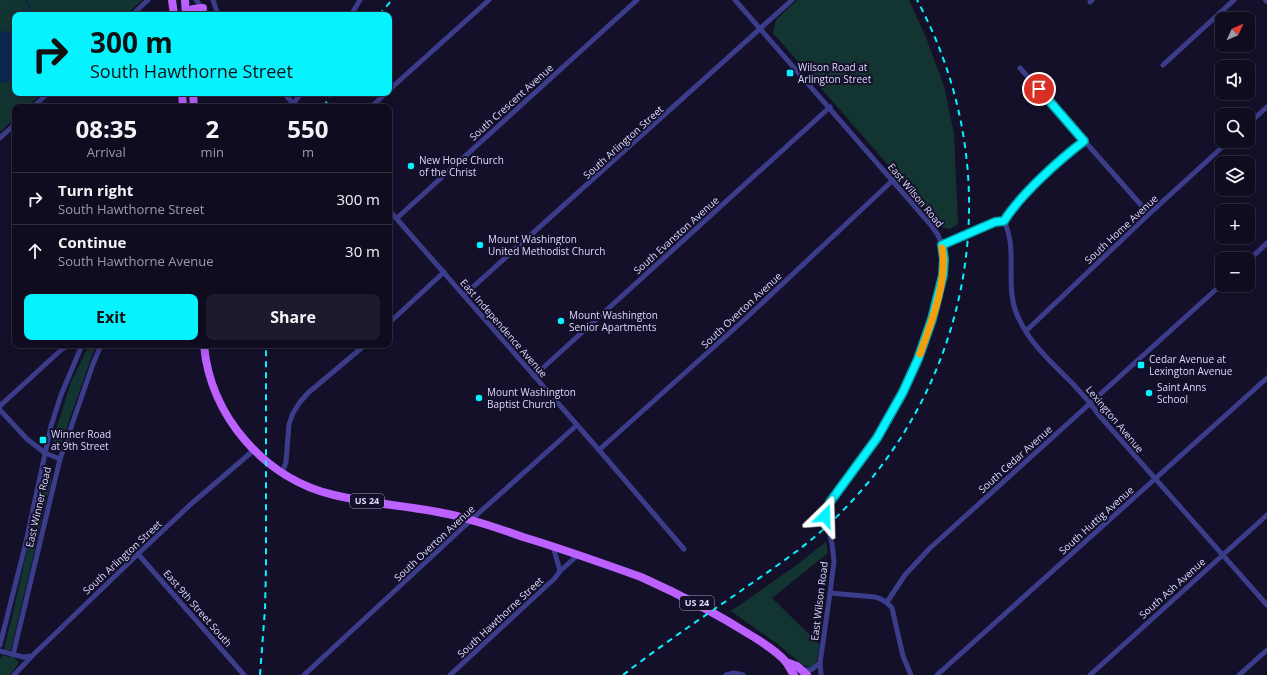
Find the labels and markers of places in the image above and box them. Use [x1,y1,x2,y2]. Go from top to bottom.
place label: Wilson Road at Arlington Street [798,60,872,86]
marker: Wilson Road at Arlington Street [785,68,795,78]
pin [1022,72,1056,106]
place label: New Hope Church of the Christ [419,153,504,179]
marker: New Hope Church of the Christ [406,161,416,171]
place label: Mount Washington United Methodist Church [488,232,605,258]
marker: Mount Washington United Methodist Church [475,240,485,250]
place label: Mount Washington Senior Apartments [569,308,658,334]
marker: Mount Washington Senior Apartments [556,316,566,326]
place label: Cedar Avenue at Lexington Avenue [1149,352,1233,378]
marker: Cedar Avenue at Lexington Avenue [1136,360,1146,370]
place label: Saint Anns School [1157,380,1206,406]
place label: Mount Washington Baptist Church [487,385,576,411]
marker: Saint Anns School [1144,388,1154,398]
marker: Mount Washington Baptist Church [474,393,484,403]
place label: Winner Road at 9th Street [51,427,111,453]
marker: Winner Road at 9th Street [38,435,48,445]

